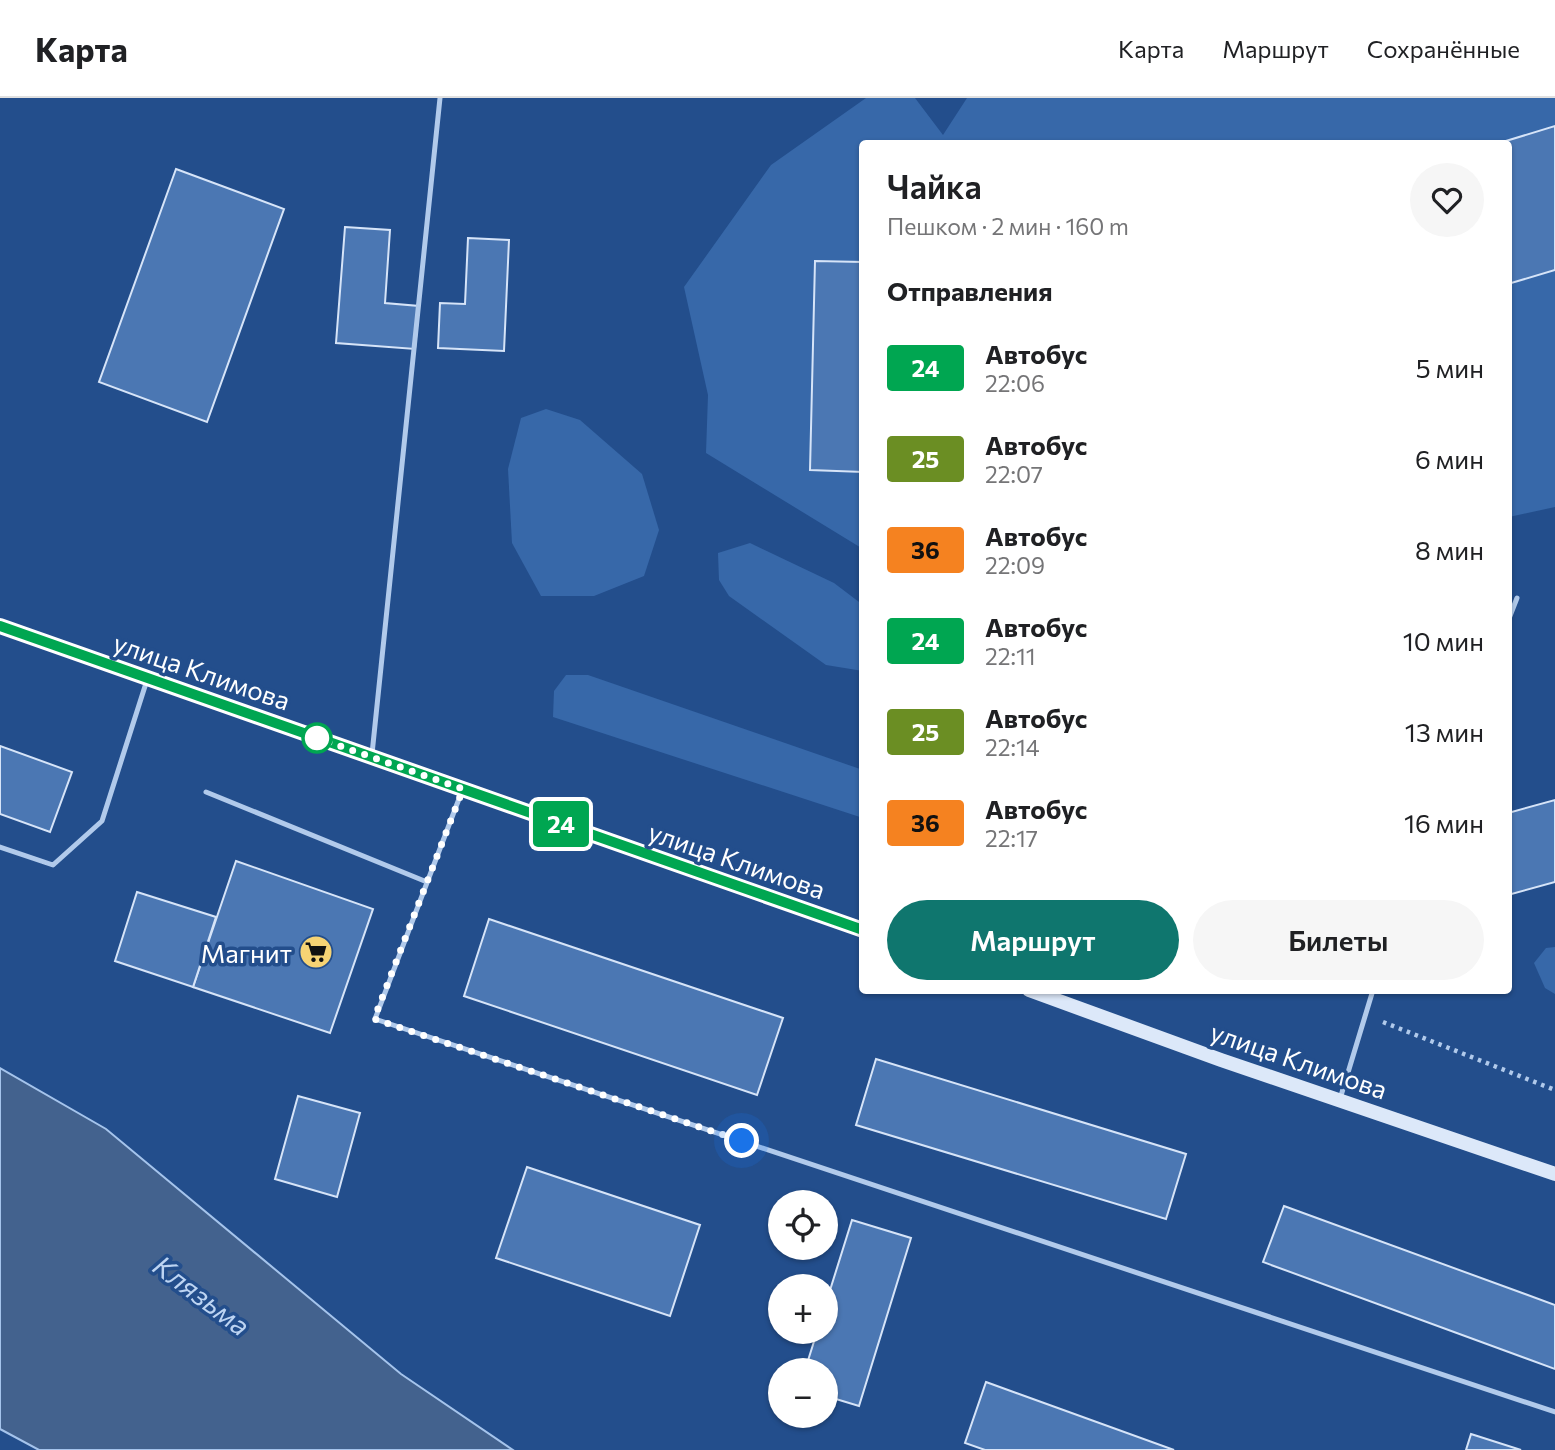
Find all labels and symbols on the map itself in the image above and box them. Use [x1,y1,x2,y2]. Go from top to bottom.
street label: улица Климова [110,626,294,716]
unlabelled marker [302,723,332,753]
line badge: 24 [530,801,592,847]
street label: улица Климова [645,815,829,905]
supermarket icon: Магнит [297,933,335,971]
place label: Магнит [201,937,292,968]
street label: улица Климова [1207,1015,1391,1105]
your location [724,1123,759,1158]
water label: Клязьма [147,1248,257,1342]

